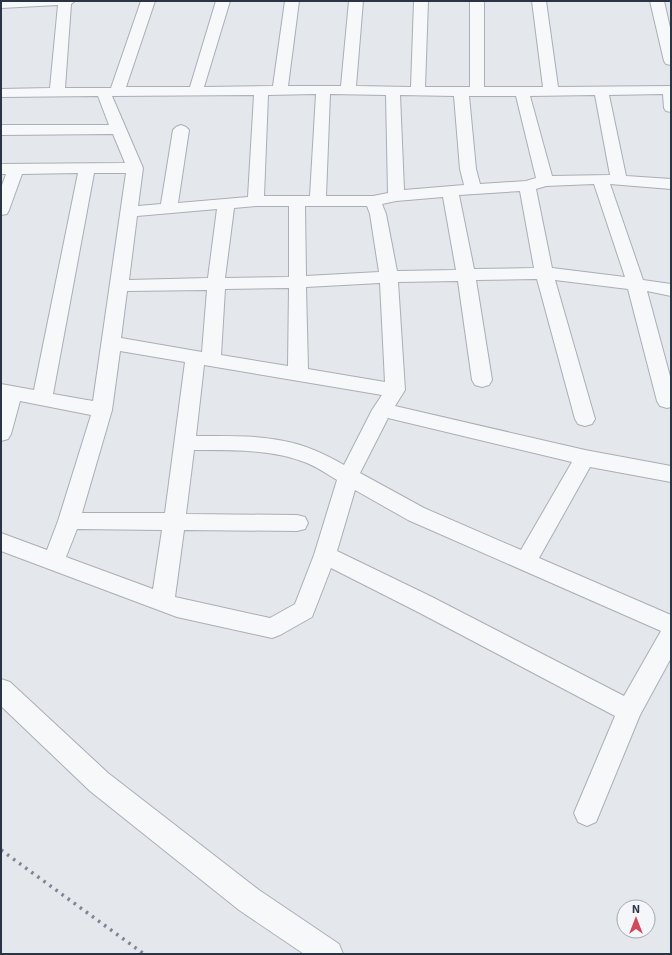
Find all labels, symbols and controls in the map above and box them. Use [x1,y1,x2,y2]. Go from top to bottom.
north arrow [616,899,656,939]
text: N [632,902,640,915]

